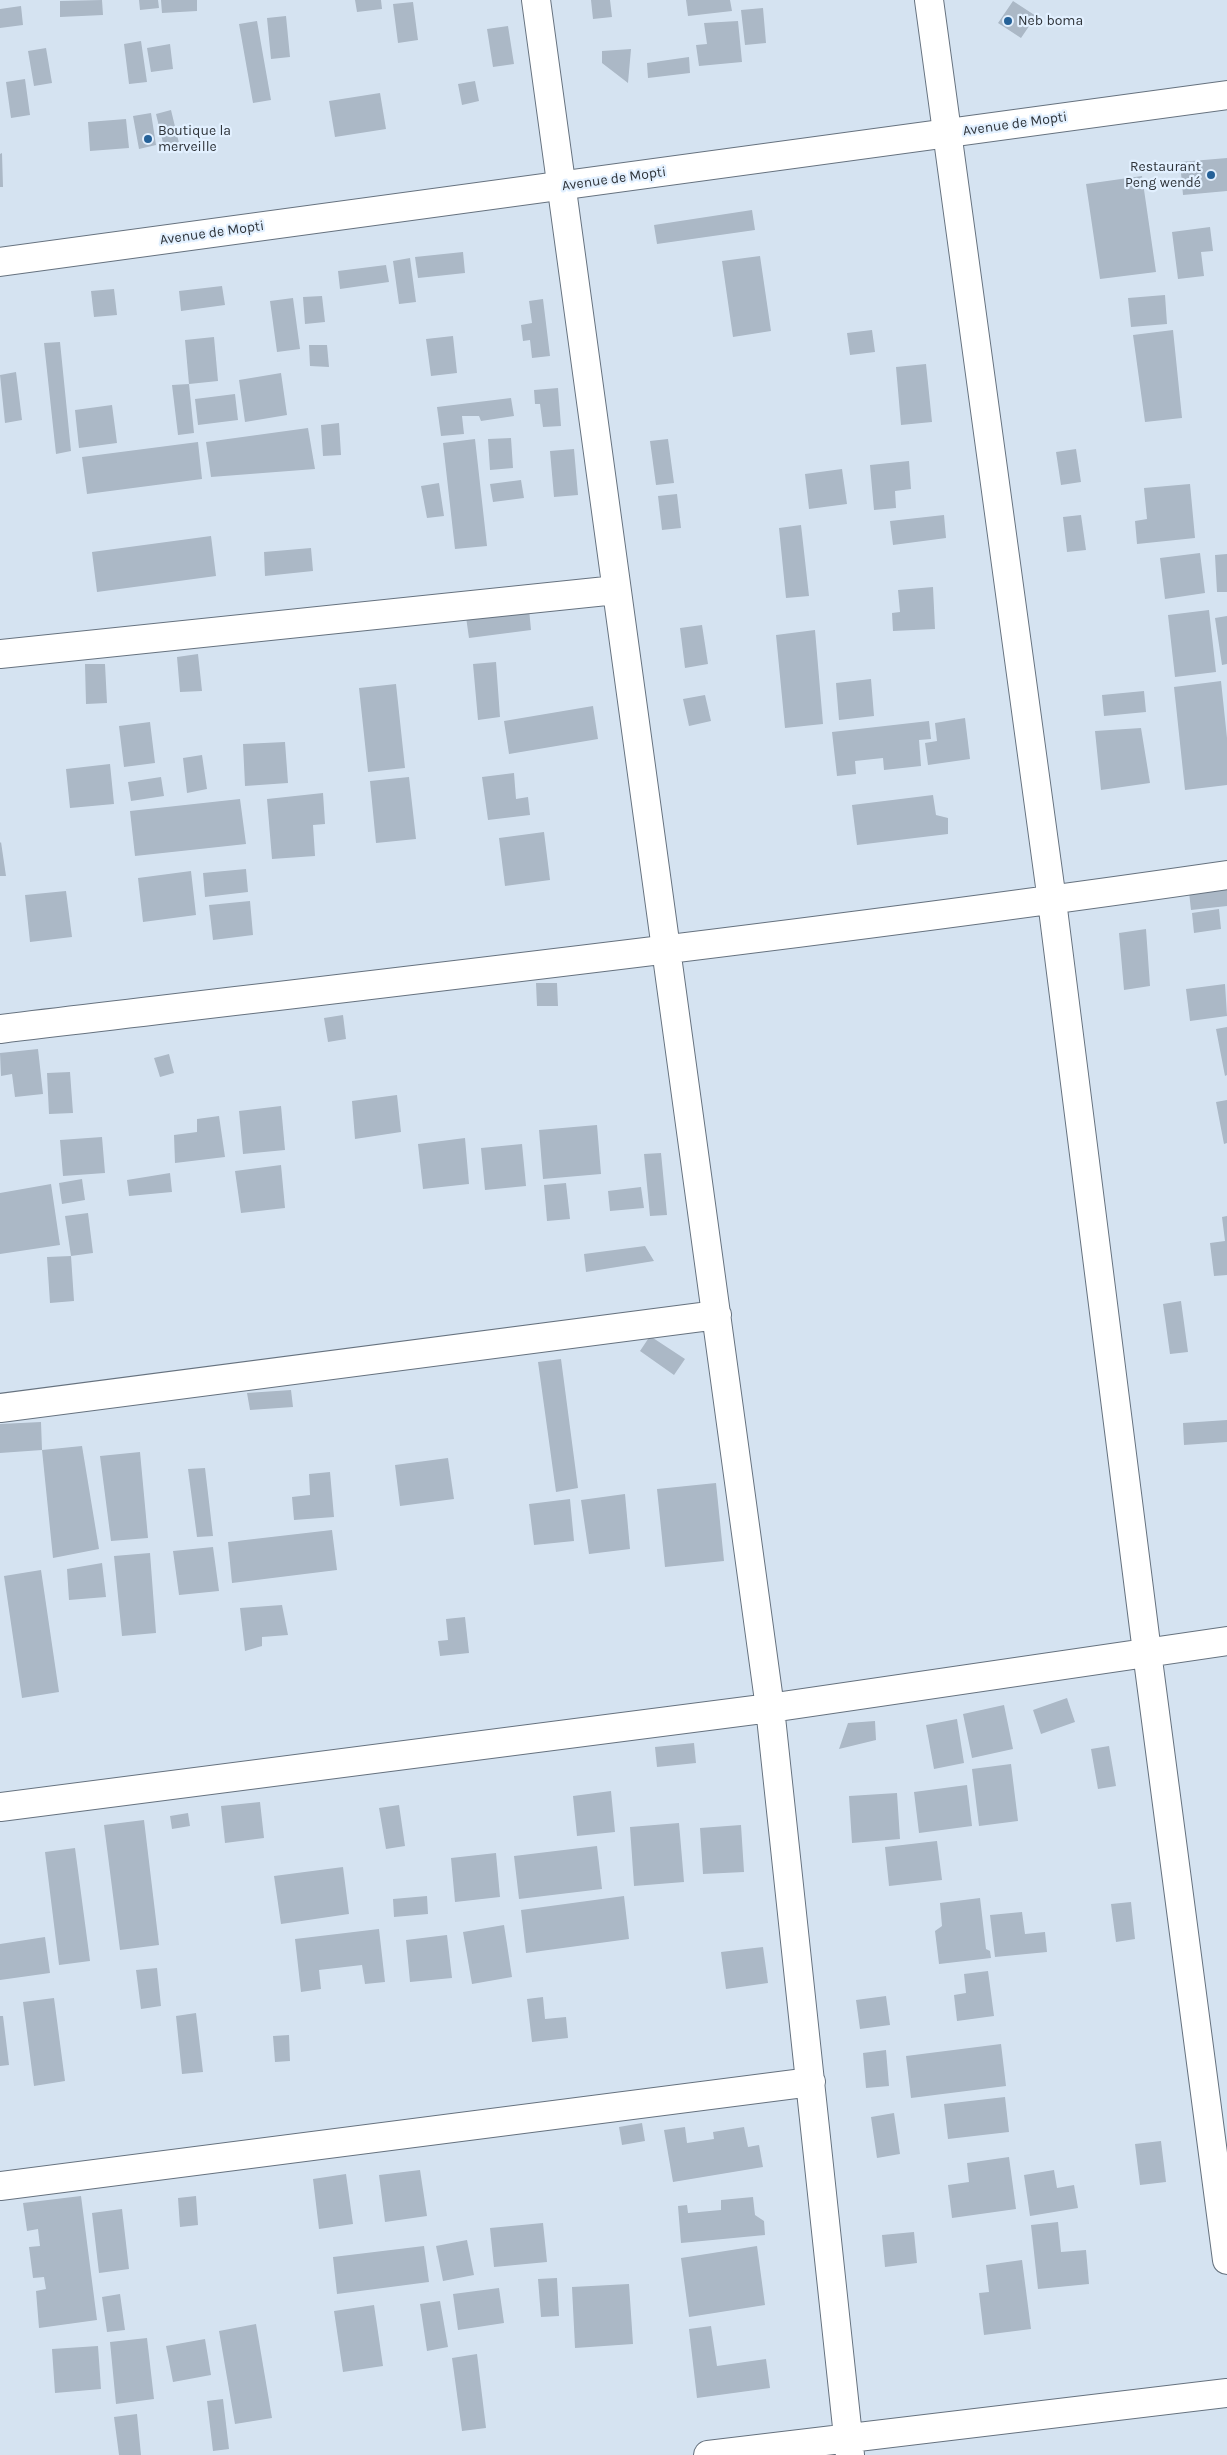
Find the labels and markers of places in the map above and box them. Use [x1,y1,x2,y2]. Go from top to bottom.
place label: Neb boma [1018,13,1083,29]
marker: Neb boma [1002,15,1014,27]
place label: Boutique la merveille [158,123,231,156]
marker: Boutique la merveille [142,133,154,145]
place label: Restaurant Peng wendé [1125,159,1201,192]
marker: Restaurant Peng wendé [1205,169,1217,181]

